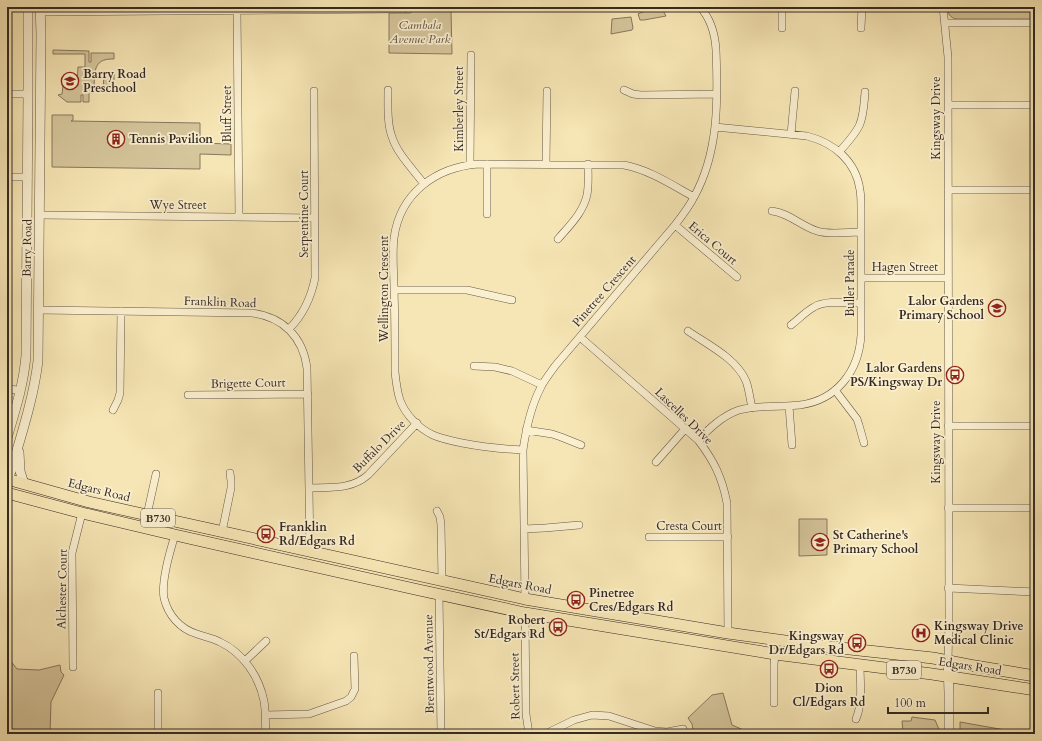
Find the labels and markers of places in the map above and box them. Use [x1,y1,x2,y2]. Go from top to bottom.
place label: Barry Road Preschool [83,66,146,96]
school or university icon: Barry Road Preschool [60,71,80,91]
building icon: Tennis Pavilion [106,129,126,149]
place label: Tennis Pavilion [129,131,213,147]
place label: Lalor Gardens Primary School [899,293,985,323]
school or university icon: Lalor Gardens Primary School [987,298,1007,318]
place label: Lalor Gardens PS/Kingsway Dr [850,360,942,390]
bus stop icon: Lalor Gardens PS/Kingsway Dr [945,365,965,385]
place label: Franklin Rd/Edgars Rd [279,519,355,549]
bus stop icon: Franklin Rd/Edgars Rd [256,524,276,544]
place label: St Catherine's Primary School [833,527,919,557]
school or university icon: St Catherine's Primary School [810,532,830,552]
place label: Pinetree Cres/Edgars Rd [589,585,673,615]
bus stop icon: Pinetree Cres/Edgars Rd [566,590,586,610]
place label: Robert St/Edgars Rd [474,612,546,642]
bus stop icon: Robert St/Edgars Rd [548,617,568,637]
place label: Kingsway Drive Medical Clinic [934,618,1023,648]
hospital icon: Kingsway Drive Medical Clinic [911,623,931,643]
place label: Kingsway Dr/Edgars Rd [769,628,844,658]
bus stop icon: Kingsway Dr/Edgars Rd [847,633,867,653]
bus stop icon: Dion Cl/Edgars Rd [819,659,839,679]
place label: Dion Cl/Edgars Rd [793,680,866,710]

